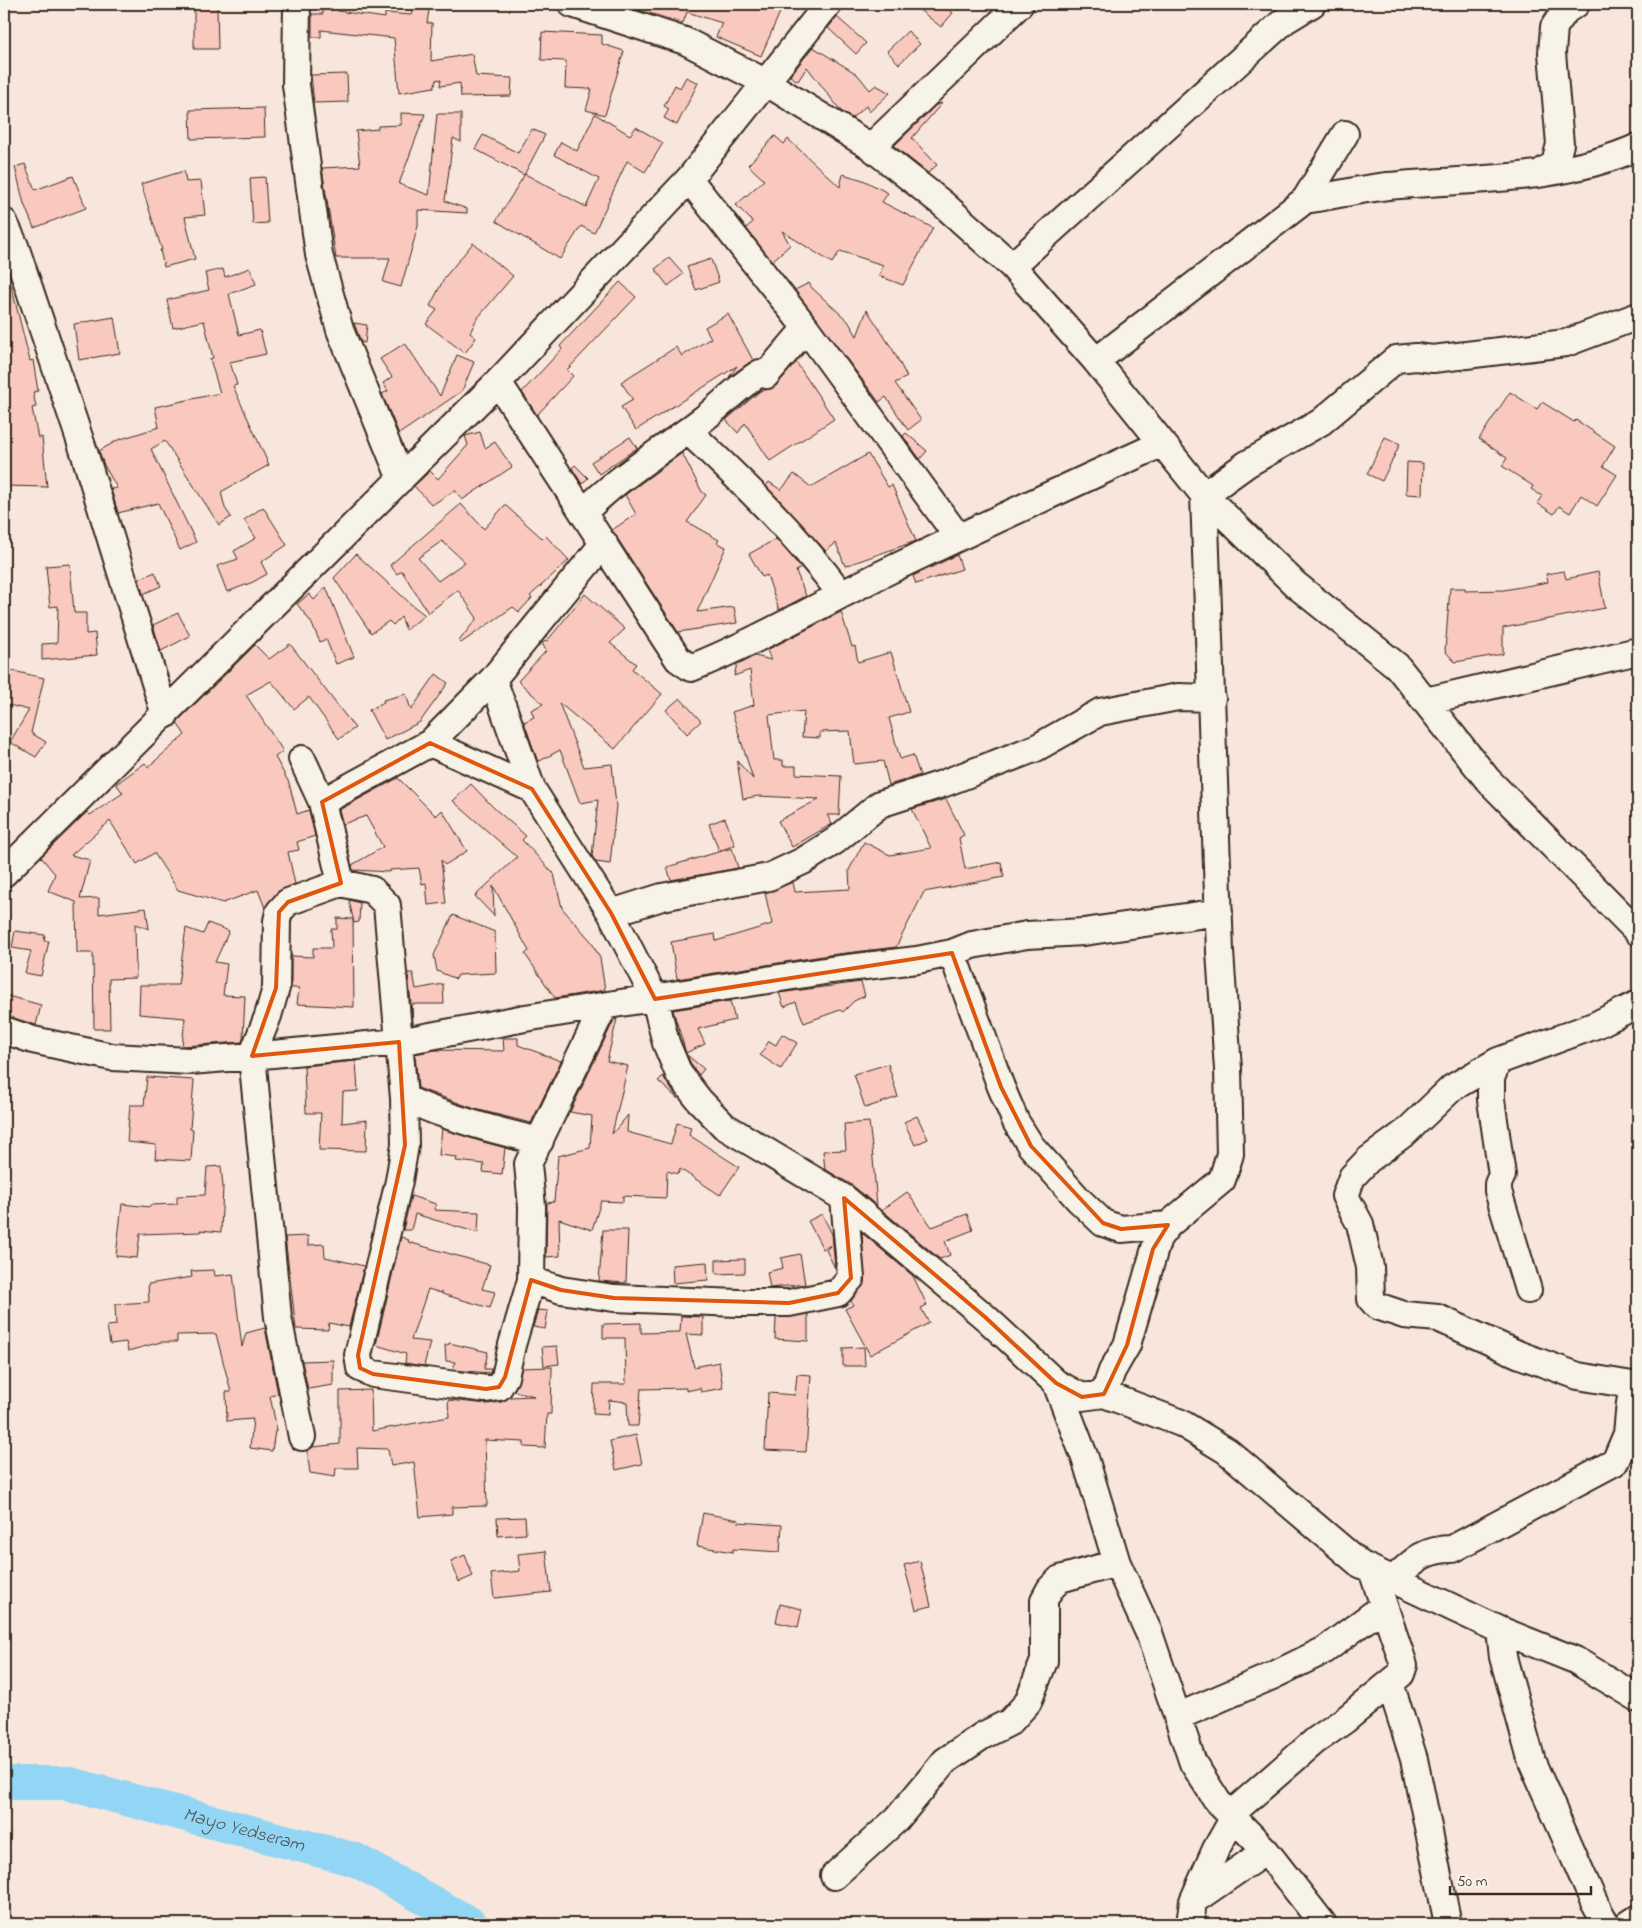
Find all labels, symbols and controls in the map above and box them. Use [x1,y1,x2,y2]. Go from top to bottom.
water label: Mayo Yedseram [180,1801,308,1859]
scale bar [1450,1863,1591,1895]
text: 50 m [1457,1871,1488,1893]

